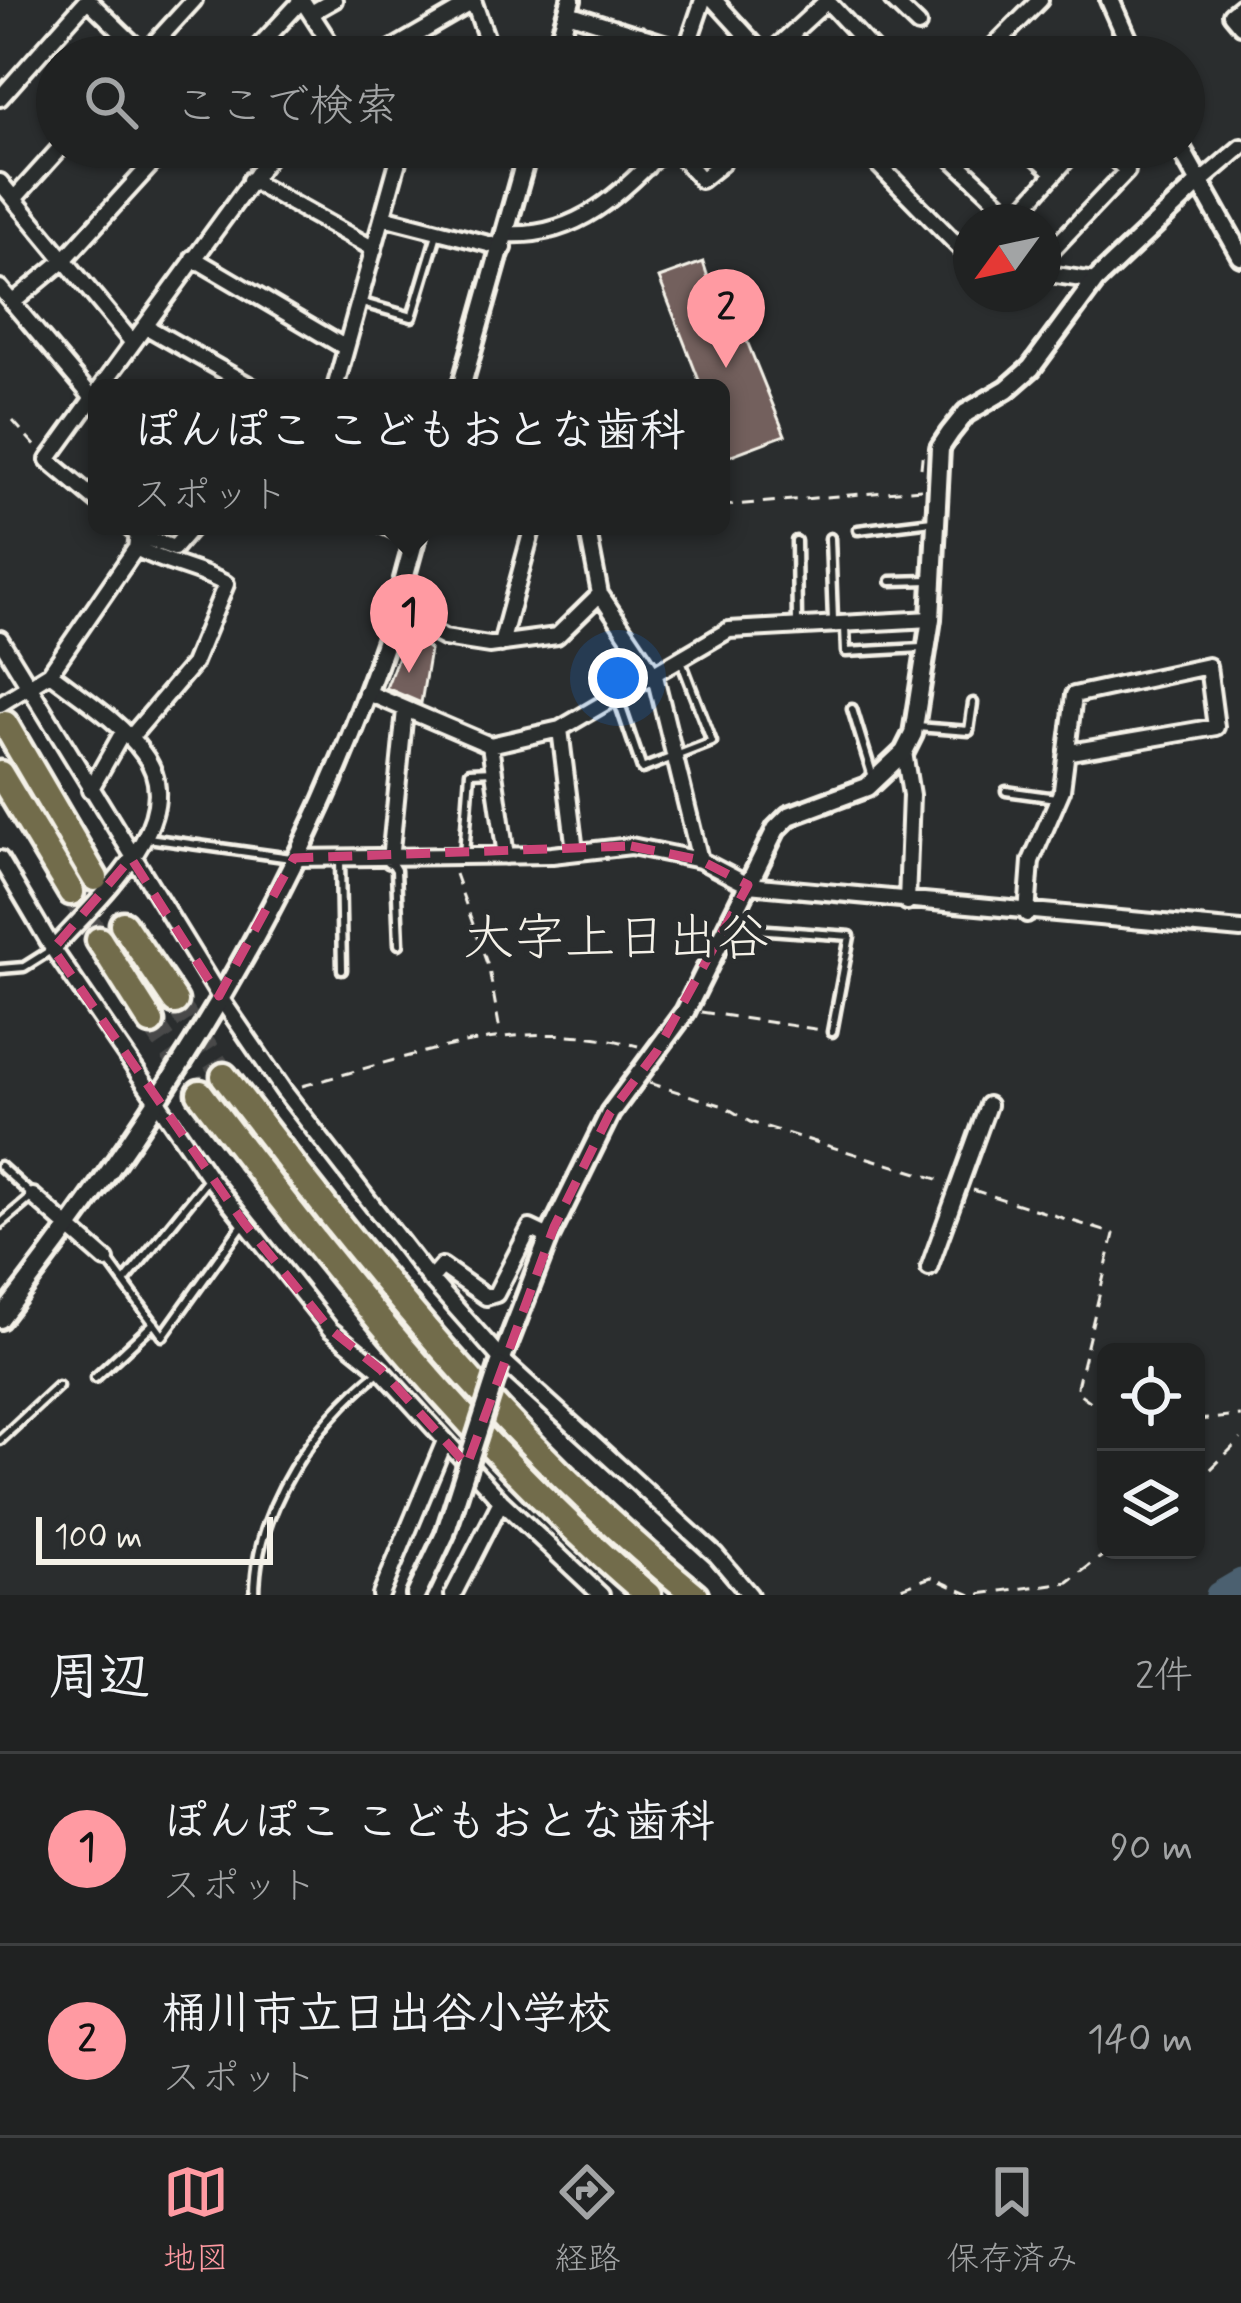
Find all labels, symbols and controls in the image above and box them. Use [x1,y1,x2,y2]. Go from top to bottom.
search box [36,36,1205,168]
icon: search [78,69,144,135]
text: ここで検索 [174,78,399,137]
north arrow [953,204,1061,312]
pin: 2 [687,269,765,368]
popup [88,379,730,535]
text: ぽんぽこ こどもおとな歯科 [133,403,685,462]
text: スポット [133,471,289,522]
pin: 1 [370,574,448,673]
your location [588,648,648,708]
district label: 大字上日出谷 [463,907,769,973]
map controls [1097,1343,1205,1559]
button: locate [1097,1343,1205,1451]
button: layers [1097,1451,1205,1559]
scale bar [36,1511,273,1564]
text: 100 m [54,1516,143,1560]
text: 周辺 [48,1646,150,1712]
text: 2件 [1135,1652,1193,1703]
text: ぽんぽこ こどもおとな歯科 [162,1794,714,1853]
text: 1 [78,1823,96,1874]
text: 90 m [1110,1823,1193,1874]
text: スポット [162,1862,318,1913]
text: 桶川市立日出谷小学校 [162,1986,612,2045]
text: 2 [77,2015,97,2066]
text: 140 m [1087,2015,1193,2066]
text: スポット [162,2054,318,2105]
tab: 地図 [163,2159,229,2282]
tab: 経路 [554,2159,620,2282]
tab: 保存済み [946,2159,1078,2282]

